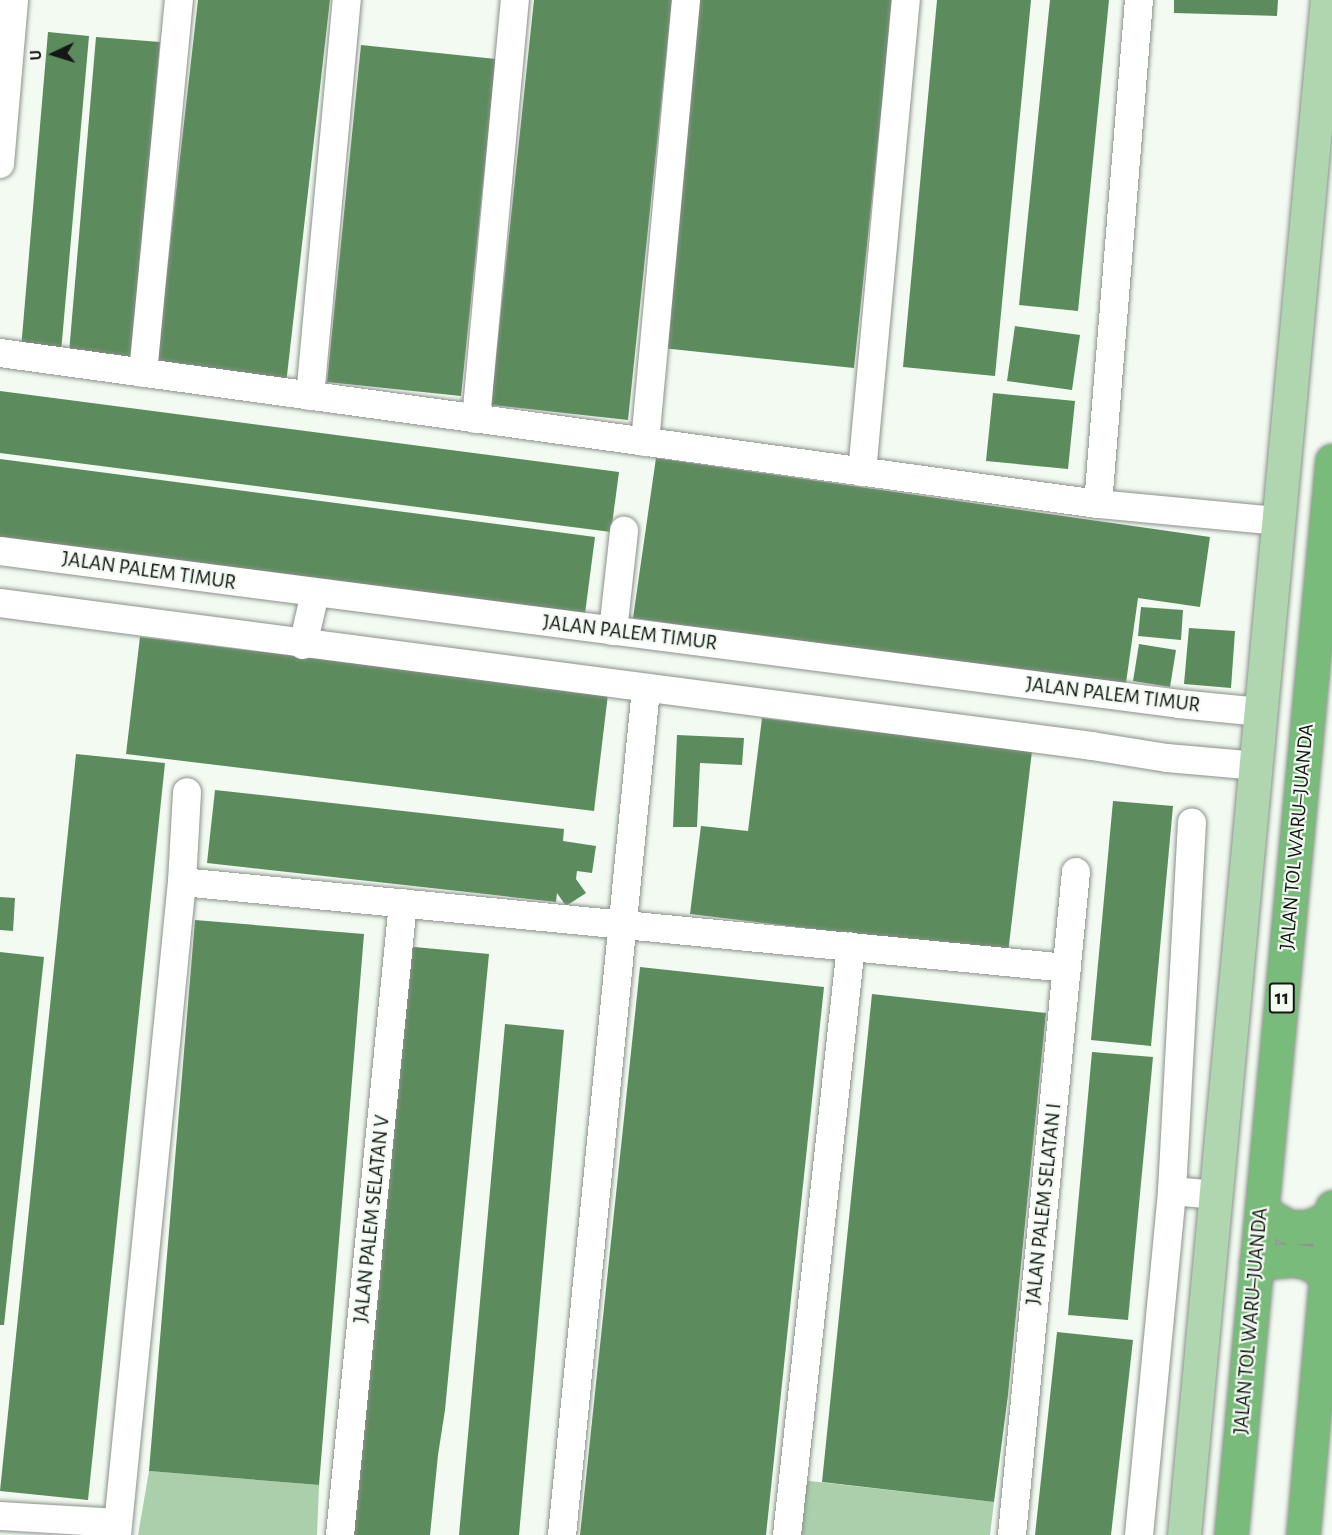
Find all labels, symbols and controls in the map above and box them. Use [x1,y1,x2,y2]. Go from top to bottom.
north arrow [24,24,84,84]
text: U [28,50,44,61]
street label: JALAN PALEM TIMUR [60,546,238,596]
street label: JALAN PALEM TIMUR [541,610,719,656]
street label: JALAN PALEM TIMUR [1024,672,1202,718]
street label: JALAN TOL WARU–JUANDA [1275,723,1319,951]
road number: 11 [1268,981,1296,1015]
street label: JALAN PALEM SELATAN I [1021,1102,1067,1306]
street label: JALAN PALEM SELATAN V [349,1114,395,1324]
street label: JALAN TOL WARU–JUANDA [1229,1207,1273,1435]

